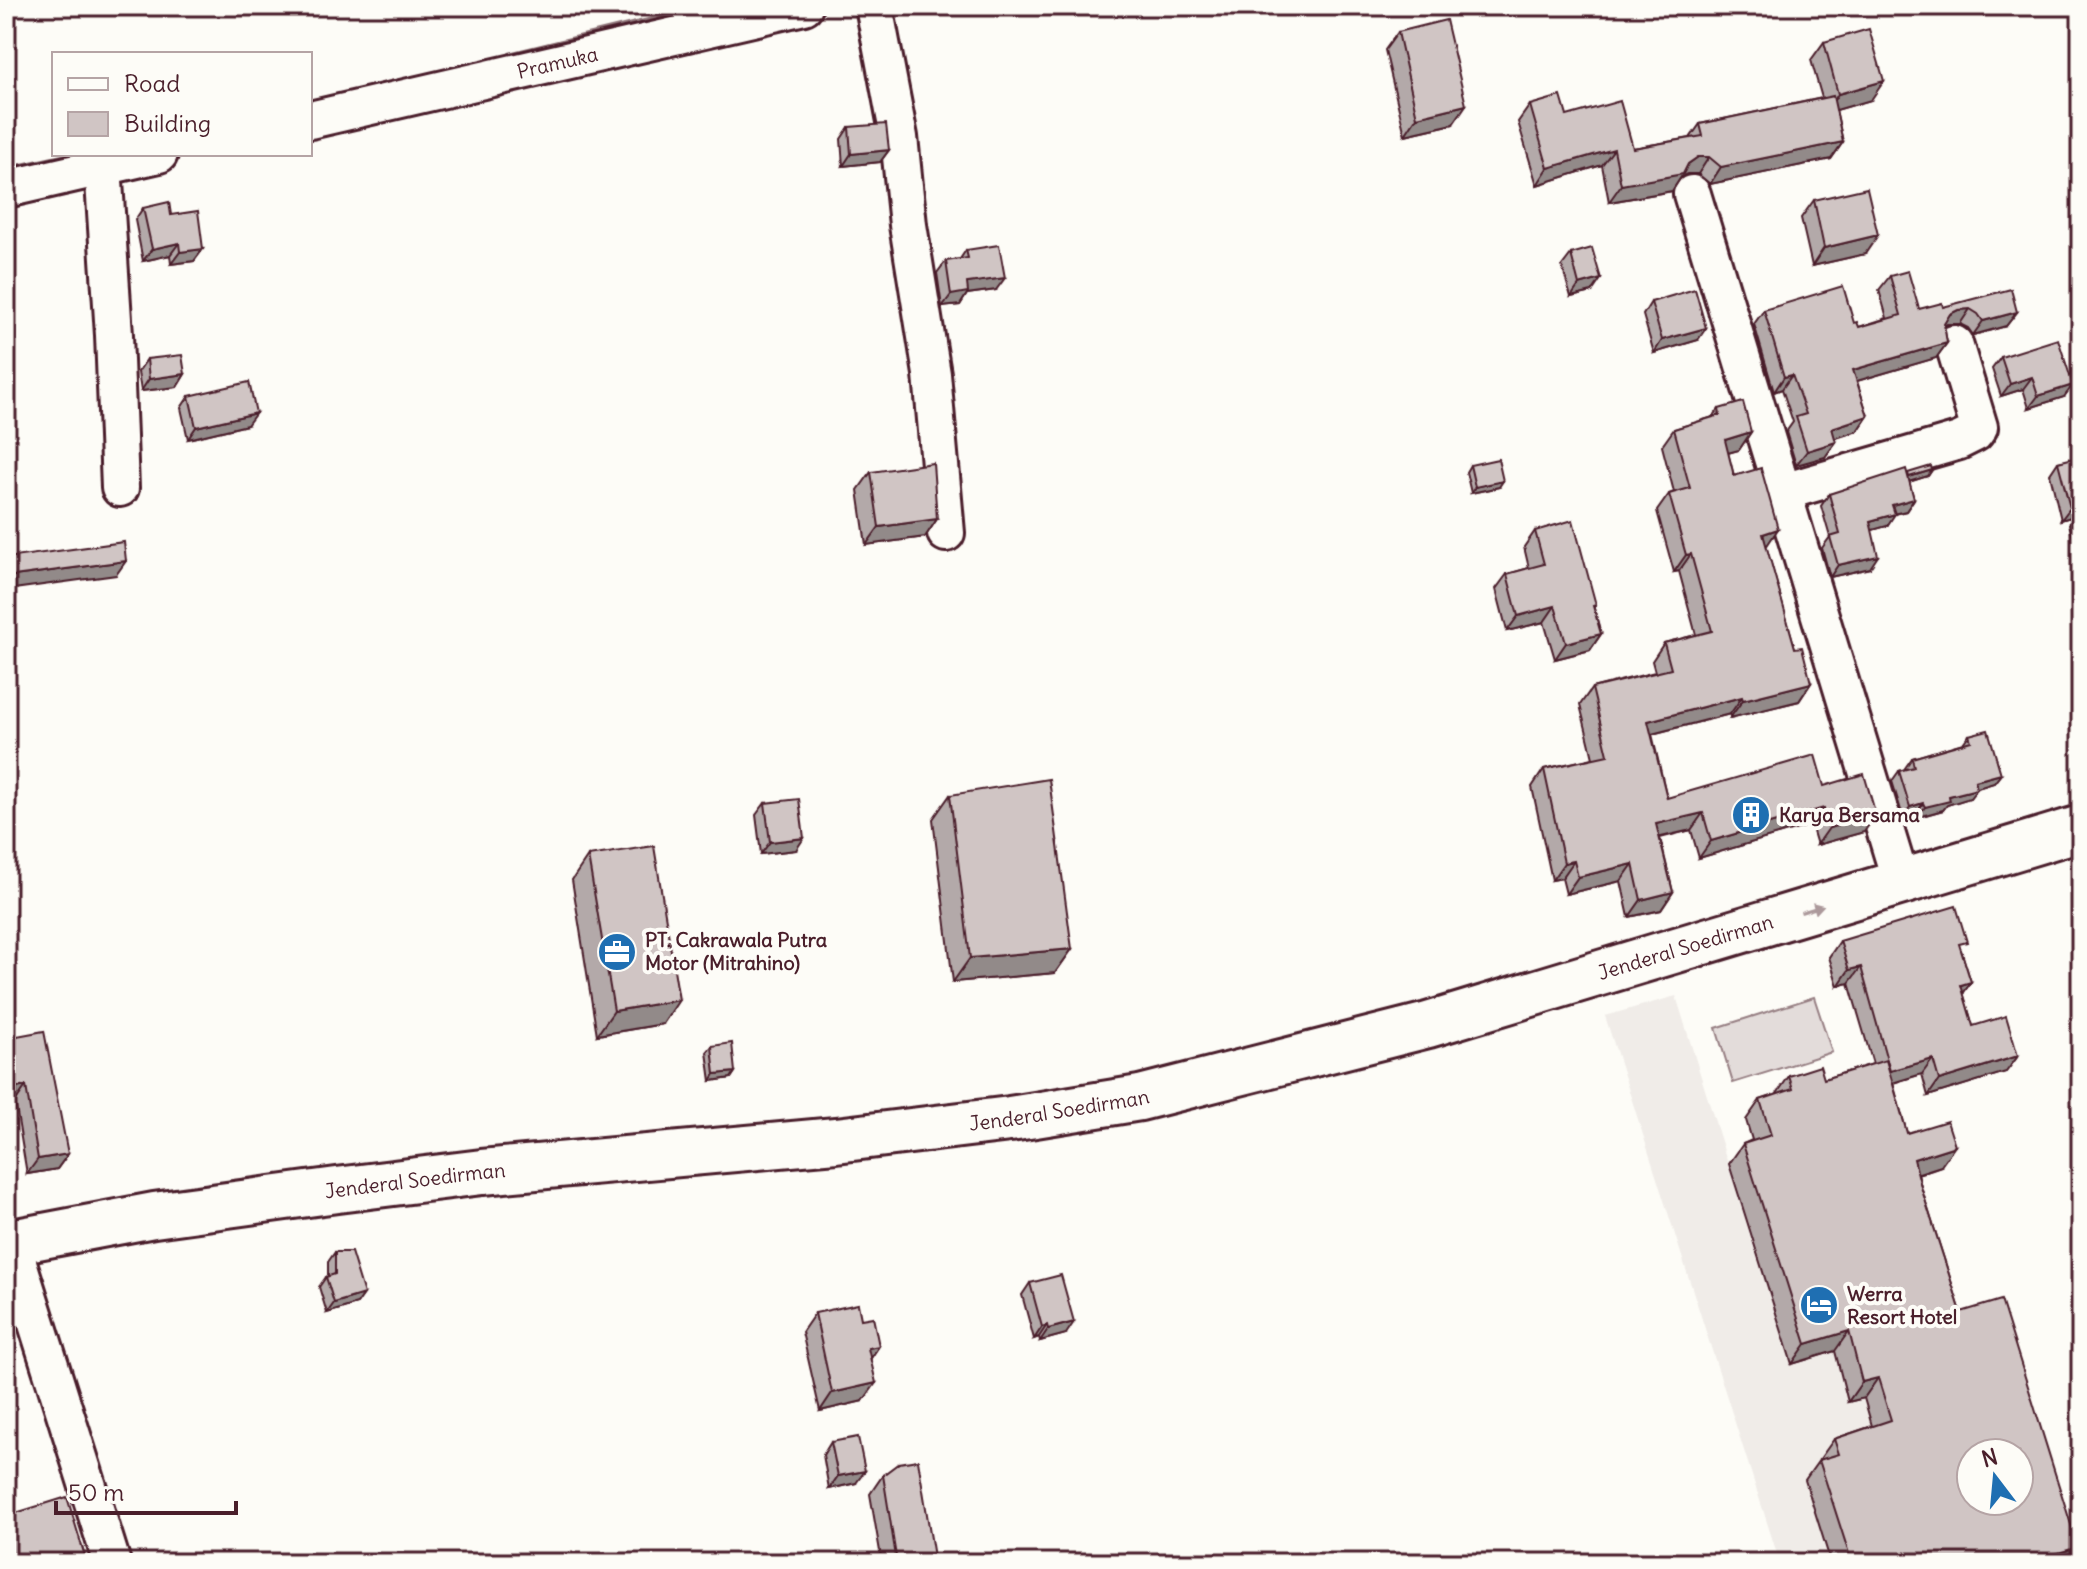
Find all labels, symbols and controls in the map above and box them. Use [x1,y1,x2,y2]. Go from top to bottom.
street label: Pramuka [515,41,600,84]
legend [52,52,312,156]
text: Road [124,68,180,98]
text: Building [124,108,211,138]
building icon: Karya Bersama [1730,794,1772,836]
place label: Karya Bersama [1779,802,1920,827]
one-way arrow [1800,902,1824,915]
street label: Jenderal Soedirman [1595,909,1776,985]
place label: PT. Cakrawala Putra Motor (Mitrahino) [645,927,828,975]
office icon: PT. Cakrawala Putra Motor (Mitrahino) [596,931,638,973]
street label: Jenderal Soedirman [968,1083,1152,1136]
street label: Jenderal Soedirman [323,1157,506,1204]
place label: Werra Resort Hotel [1847,1281,1957,1329]
hotel icon: Werra Resort Hotel [1798,1284,1840,1326]
north arrow [1955,1437,2035,1517]
text: N [1978,1442,2001,1473]
scale bar [56,1465,236,1515]
text: 50 m [68,1477,124,1507]

